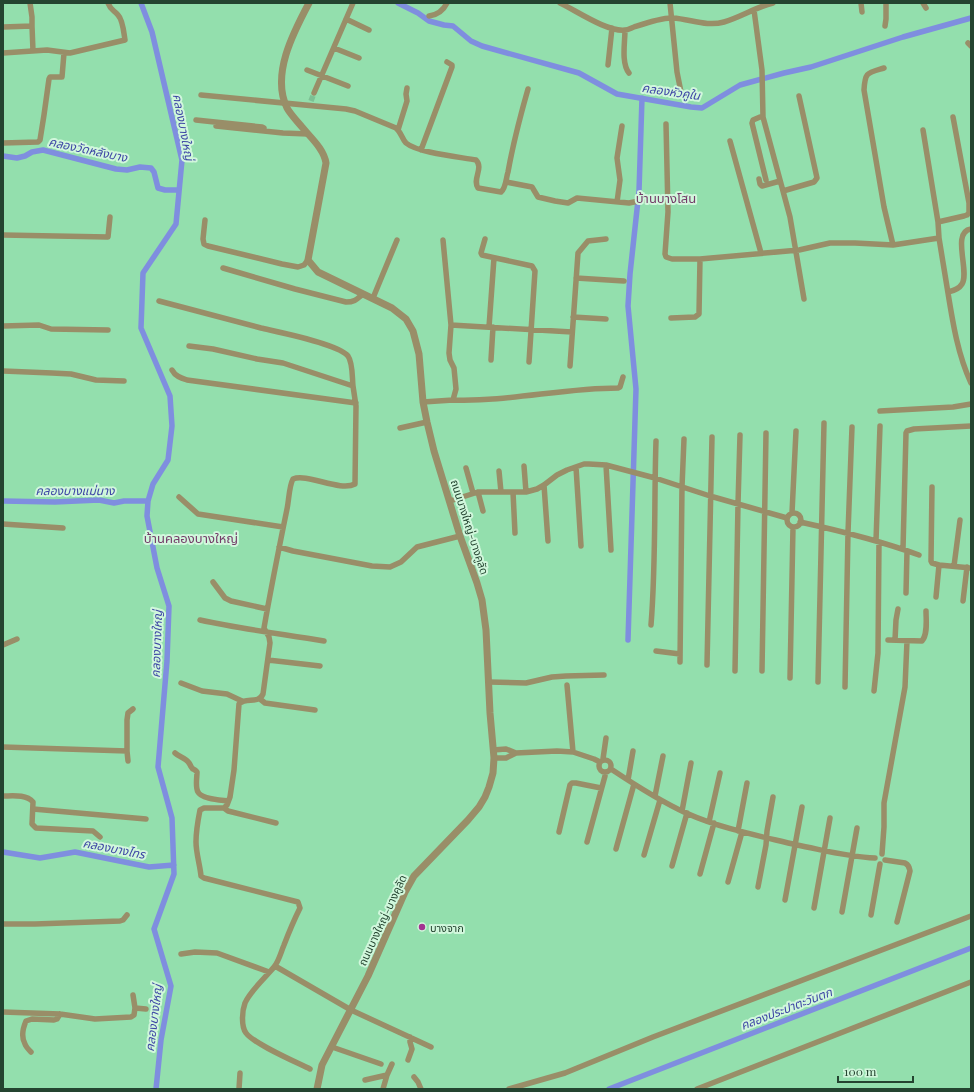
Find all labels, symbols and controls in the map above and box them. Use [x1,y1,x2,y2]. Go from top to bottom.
water label: คลองหัวคูใน [641,79,702,104]
water label: คลองบางใหญ่ [170,92,199,164]
water label: คลองวัดหลังบาง [47,133,129,165]
district label: บ้านบางโสน [636,189,696,206]
street label: ถนนบางใหญ่-บางคูลัด [448,478,492,576]
water label: คลองบางแม่นาง [36,482,115,498]
district label: บ้านคลองบางใหญ่ [144,529,238,546]
water label: คลองบางใหญ่ [147,608,165,678]
water label: คลองบางไทร [82,834,148,862]
street label: ถนนบางใหญ่-บางคูลัด [354,872,410,968]
place label: บางจาก [430,920,464,935]
marker: บางจาก [417,922,427,932]
water label: คลองบางใหญ่ [141,982,165,1052]
water label: คลองประปาตะวันตก [738,983,835,1033]
scale bar [838,1058,913,1084]
text: 100 m [844,1063,877,1079]

